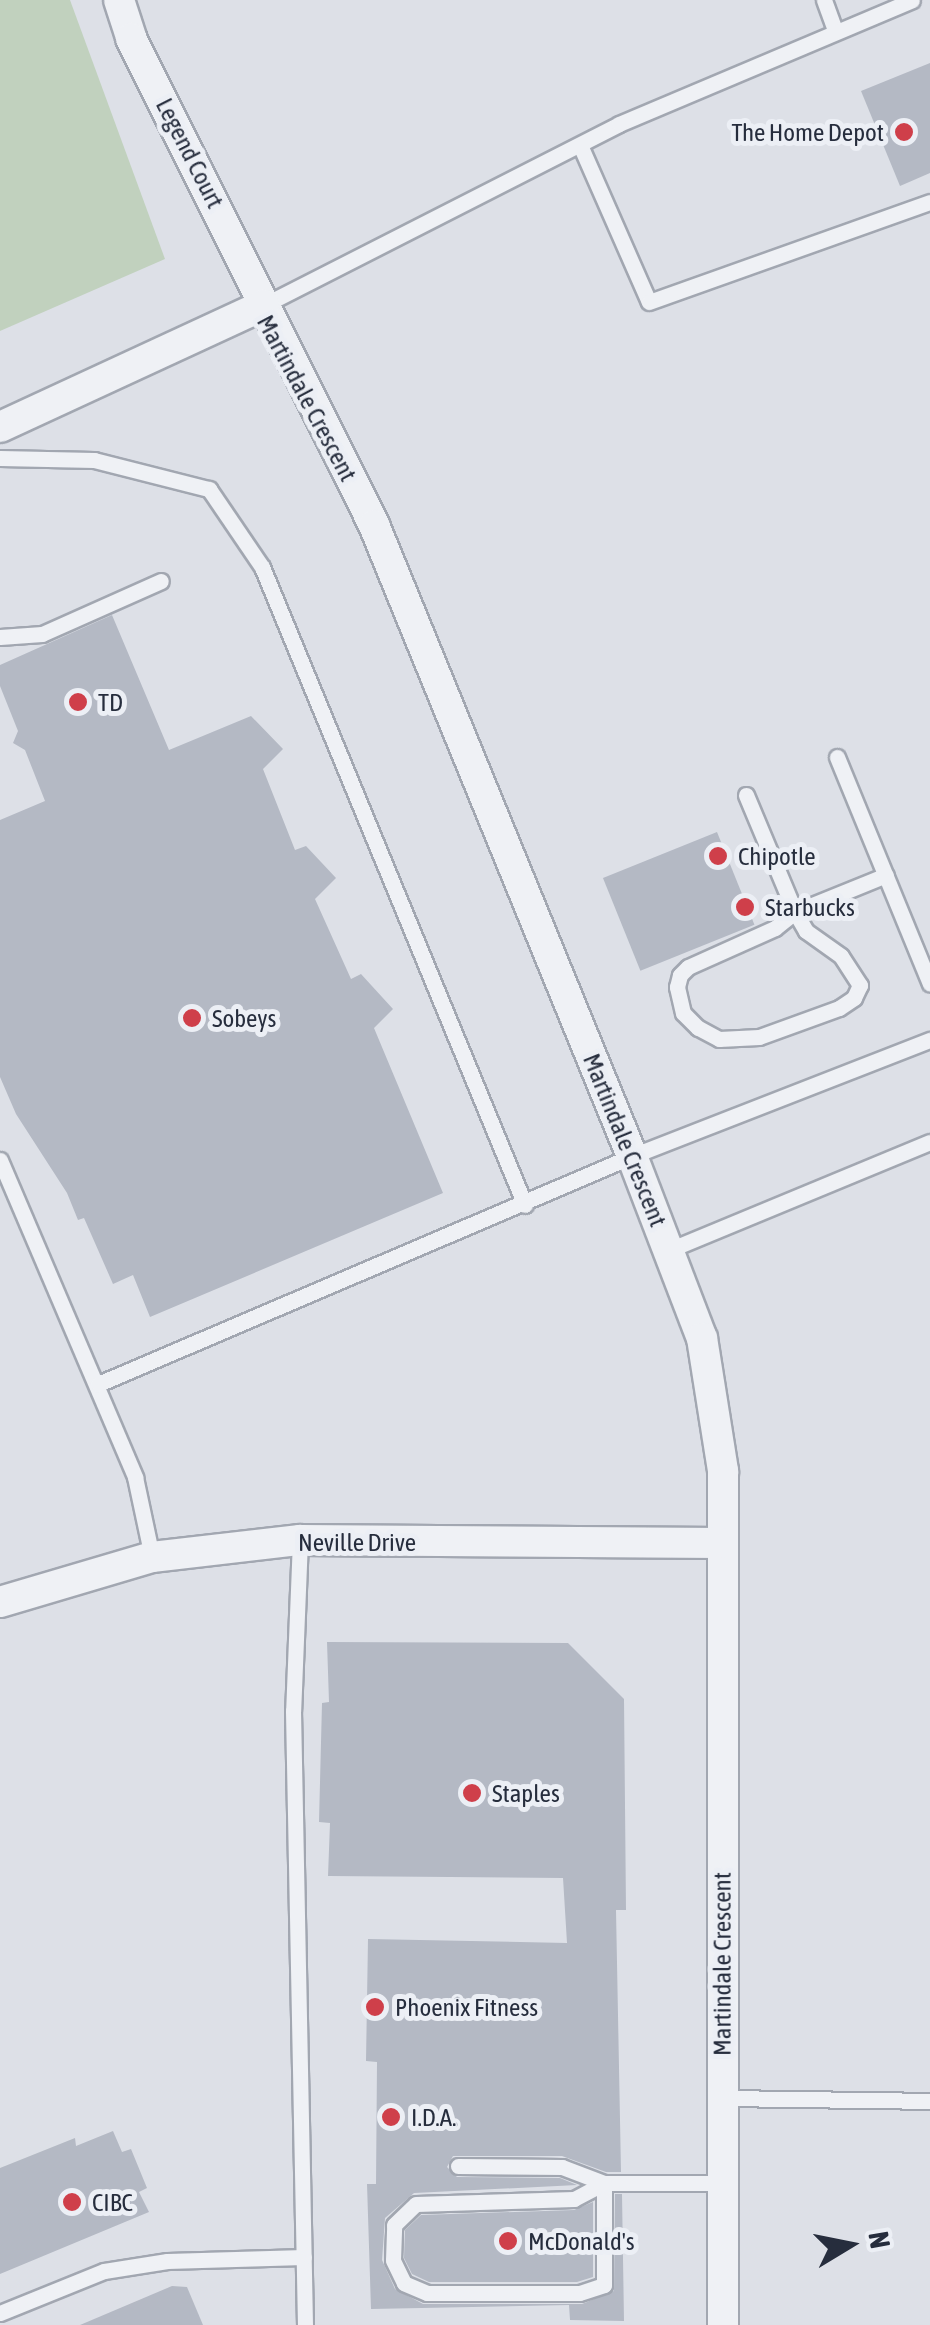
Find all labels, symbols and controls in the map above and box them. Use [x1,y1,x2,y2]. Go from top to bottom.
street label: Legend Court [150,93,230,213]
place label: The Home Depot [731,117,884,147]
marker: The Home Depot [893,121,915,143]
street label: Martindale Crescent [251,310,363,486]
place label: TD [98,687,123,717]
marker: TD [67,691,89,713]
place label: Chipotle [738,841,816,871]
marker: Chipotle [707,845,729,867]
place label: Starbucks [765,892,855,922]
marker: Starbucks [734,896,756,918]
place label: Sobeys [212,1003,276,1033]
marker: Sobeys [181,1007,203,1029]
street label: Martindale Crescent [577,1049,673,1231]
street label: Neville Drive [298,1527,416,1557]
place label: Staples [492,1778,560,1808]
marker: Staples [461,1782,483,1804]
street label: Martindale Crescent [707,1872,737,2056]
place label: Phoenix Fitness [395,1992,538,2022]
marker: Phoenix Fitness [364,1996,386,2018]
place label: I.D.A. [411,2102,456,2132]
marker: I.D.A. [380,2106,402,2128]
place label: CIBC [92,2187,133,2217]
marker: CIBC [61,2191,83,2213]
north arrow [800,2195,900,2295]
place label: McDonald's [528,2226,635,2256]
text: N [862,2229,897,2251]
marker: McDonald's [497,2230,519,2252]

